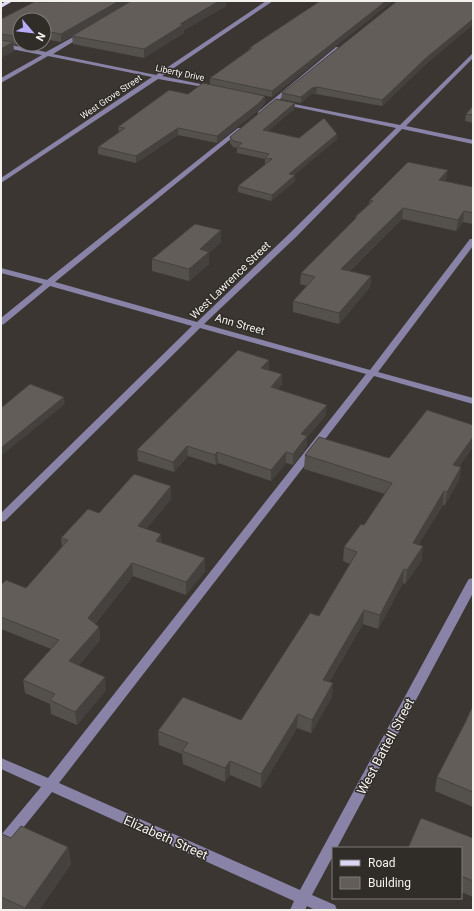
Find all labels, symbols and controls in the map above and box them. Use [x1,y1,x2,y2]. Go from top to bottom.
north arrow [12,12,52,52]
text: N [33,30,48,43]
street label: Liberty Drive [155,63,206,83]
street label: West Grove Street [79,73,144,121]
street label: West Lawrence Street [188,238,273,322]
street label: Ann Street [214,311,267,338]
street label: West Battell Street [354,696,417,797]
street label: Elizabeth Street [121,812,210,863]
legend [332,847,462,899]
text: Road [368,856,396,870]
text: Building [368,876,411,890]

